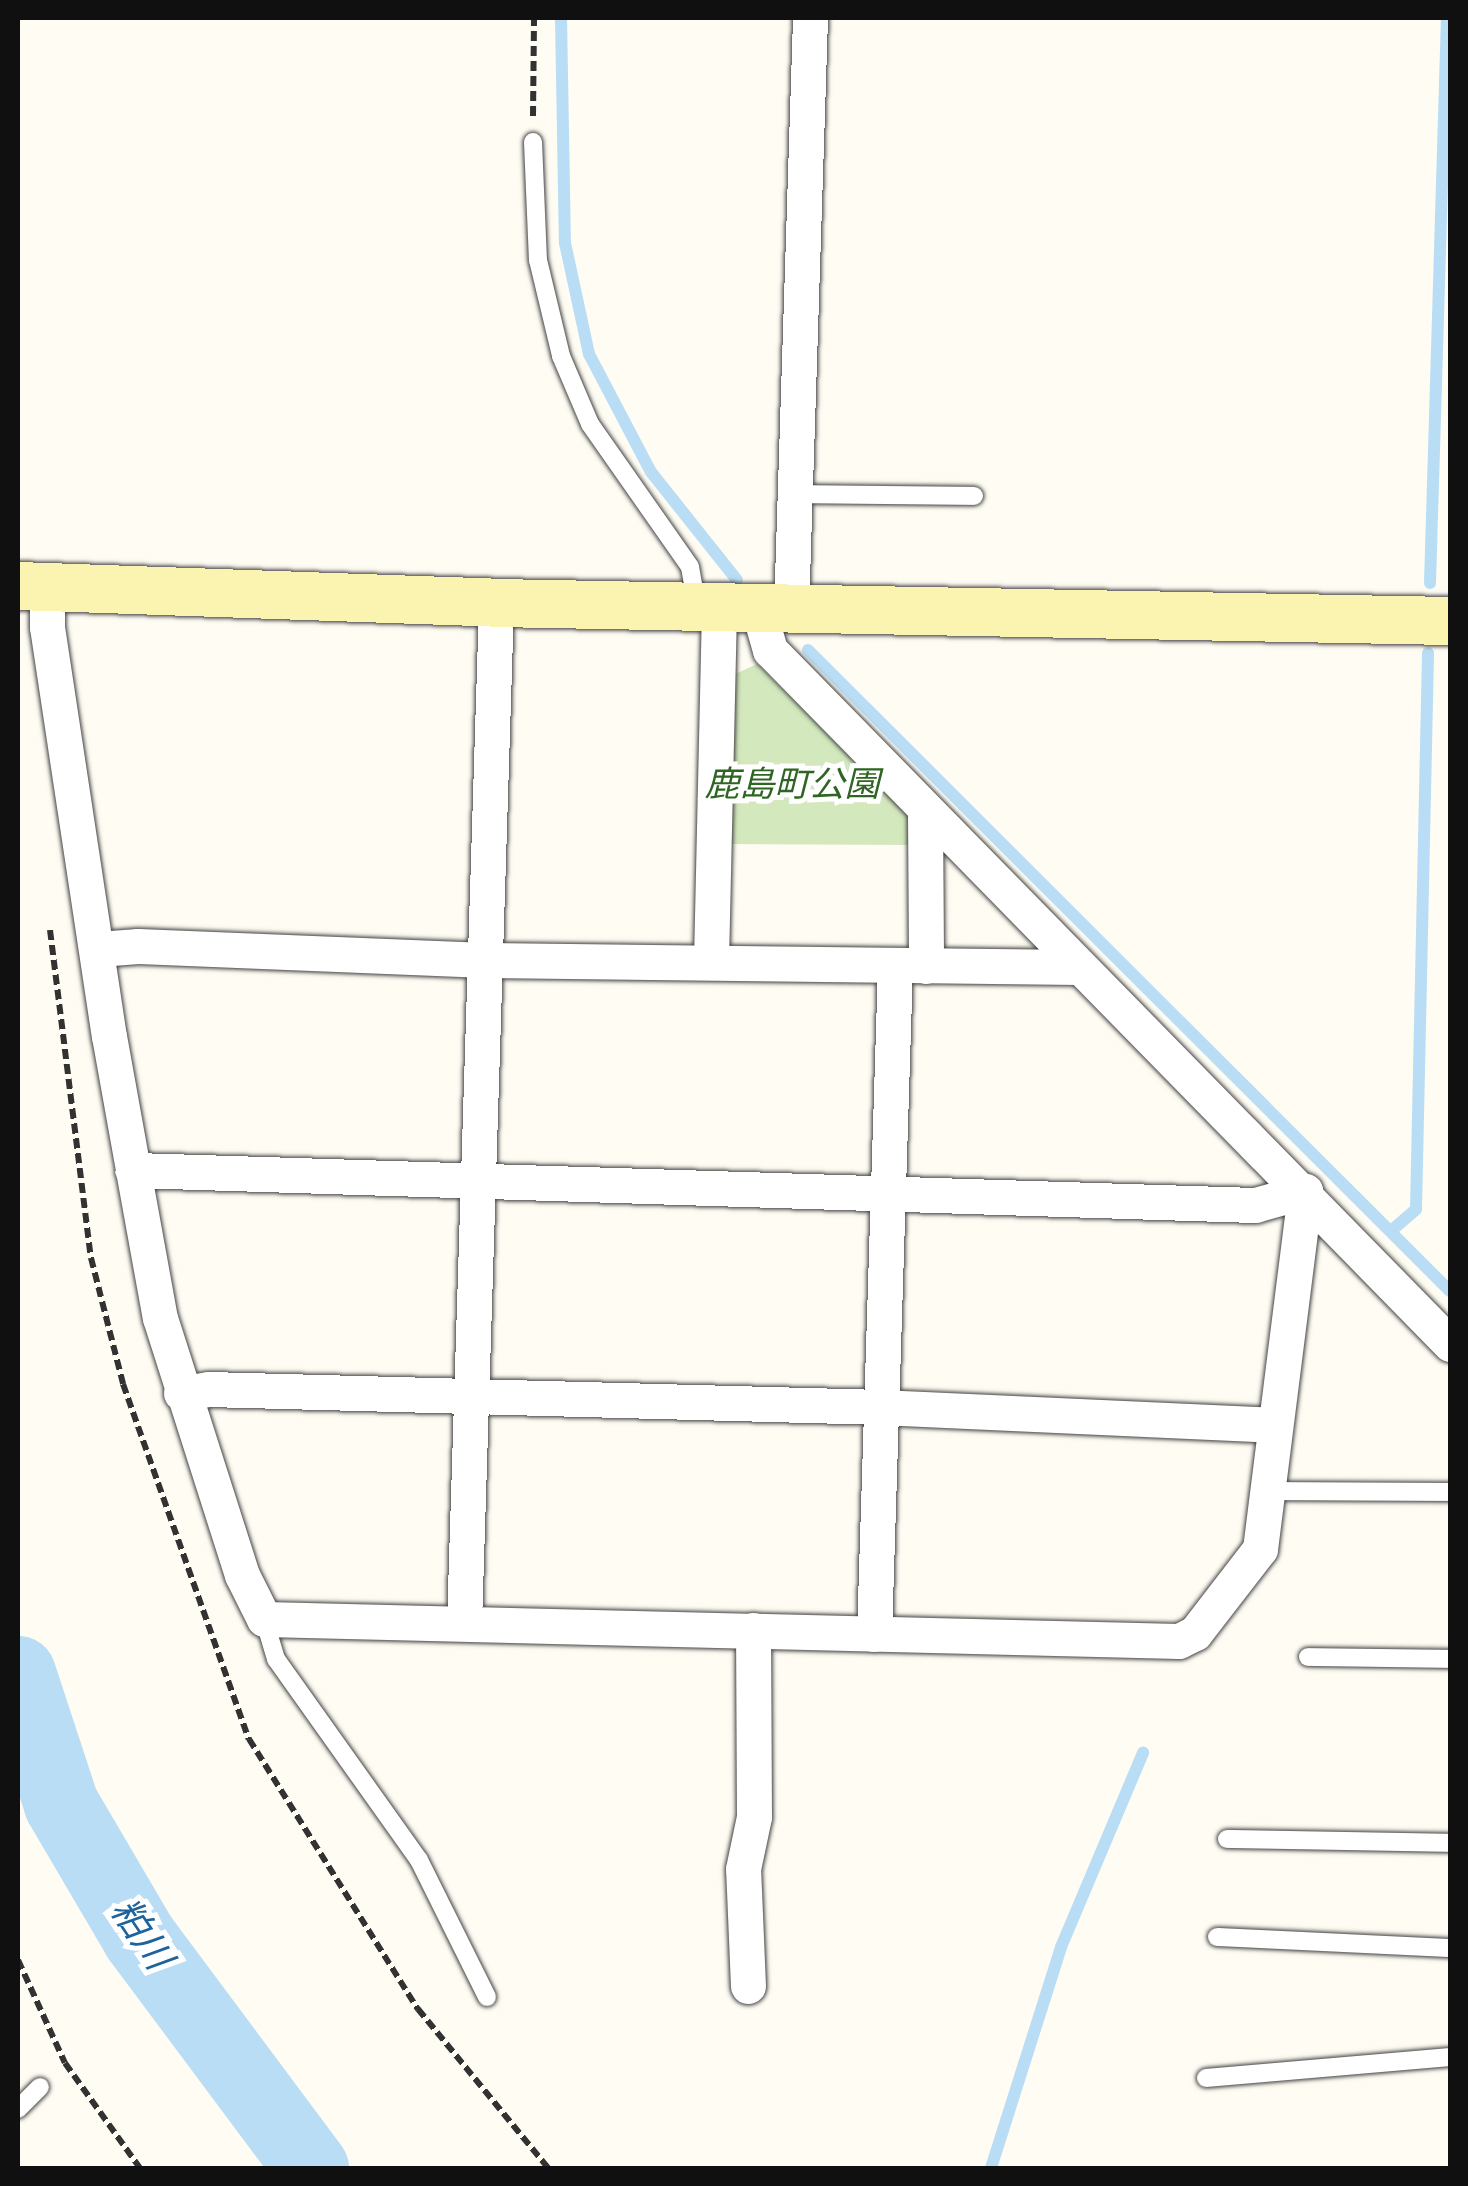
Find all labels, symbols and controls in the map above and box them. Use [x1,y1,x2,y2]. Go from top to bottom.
park label: 鹿島町公園 [705,764,879,806]
water label: 粕川 [101,1890,181,1978]

